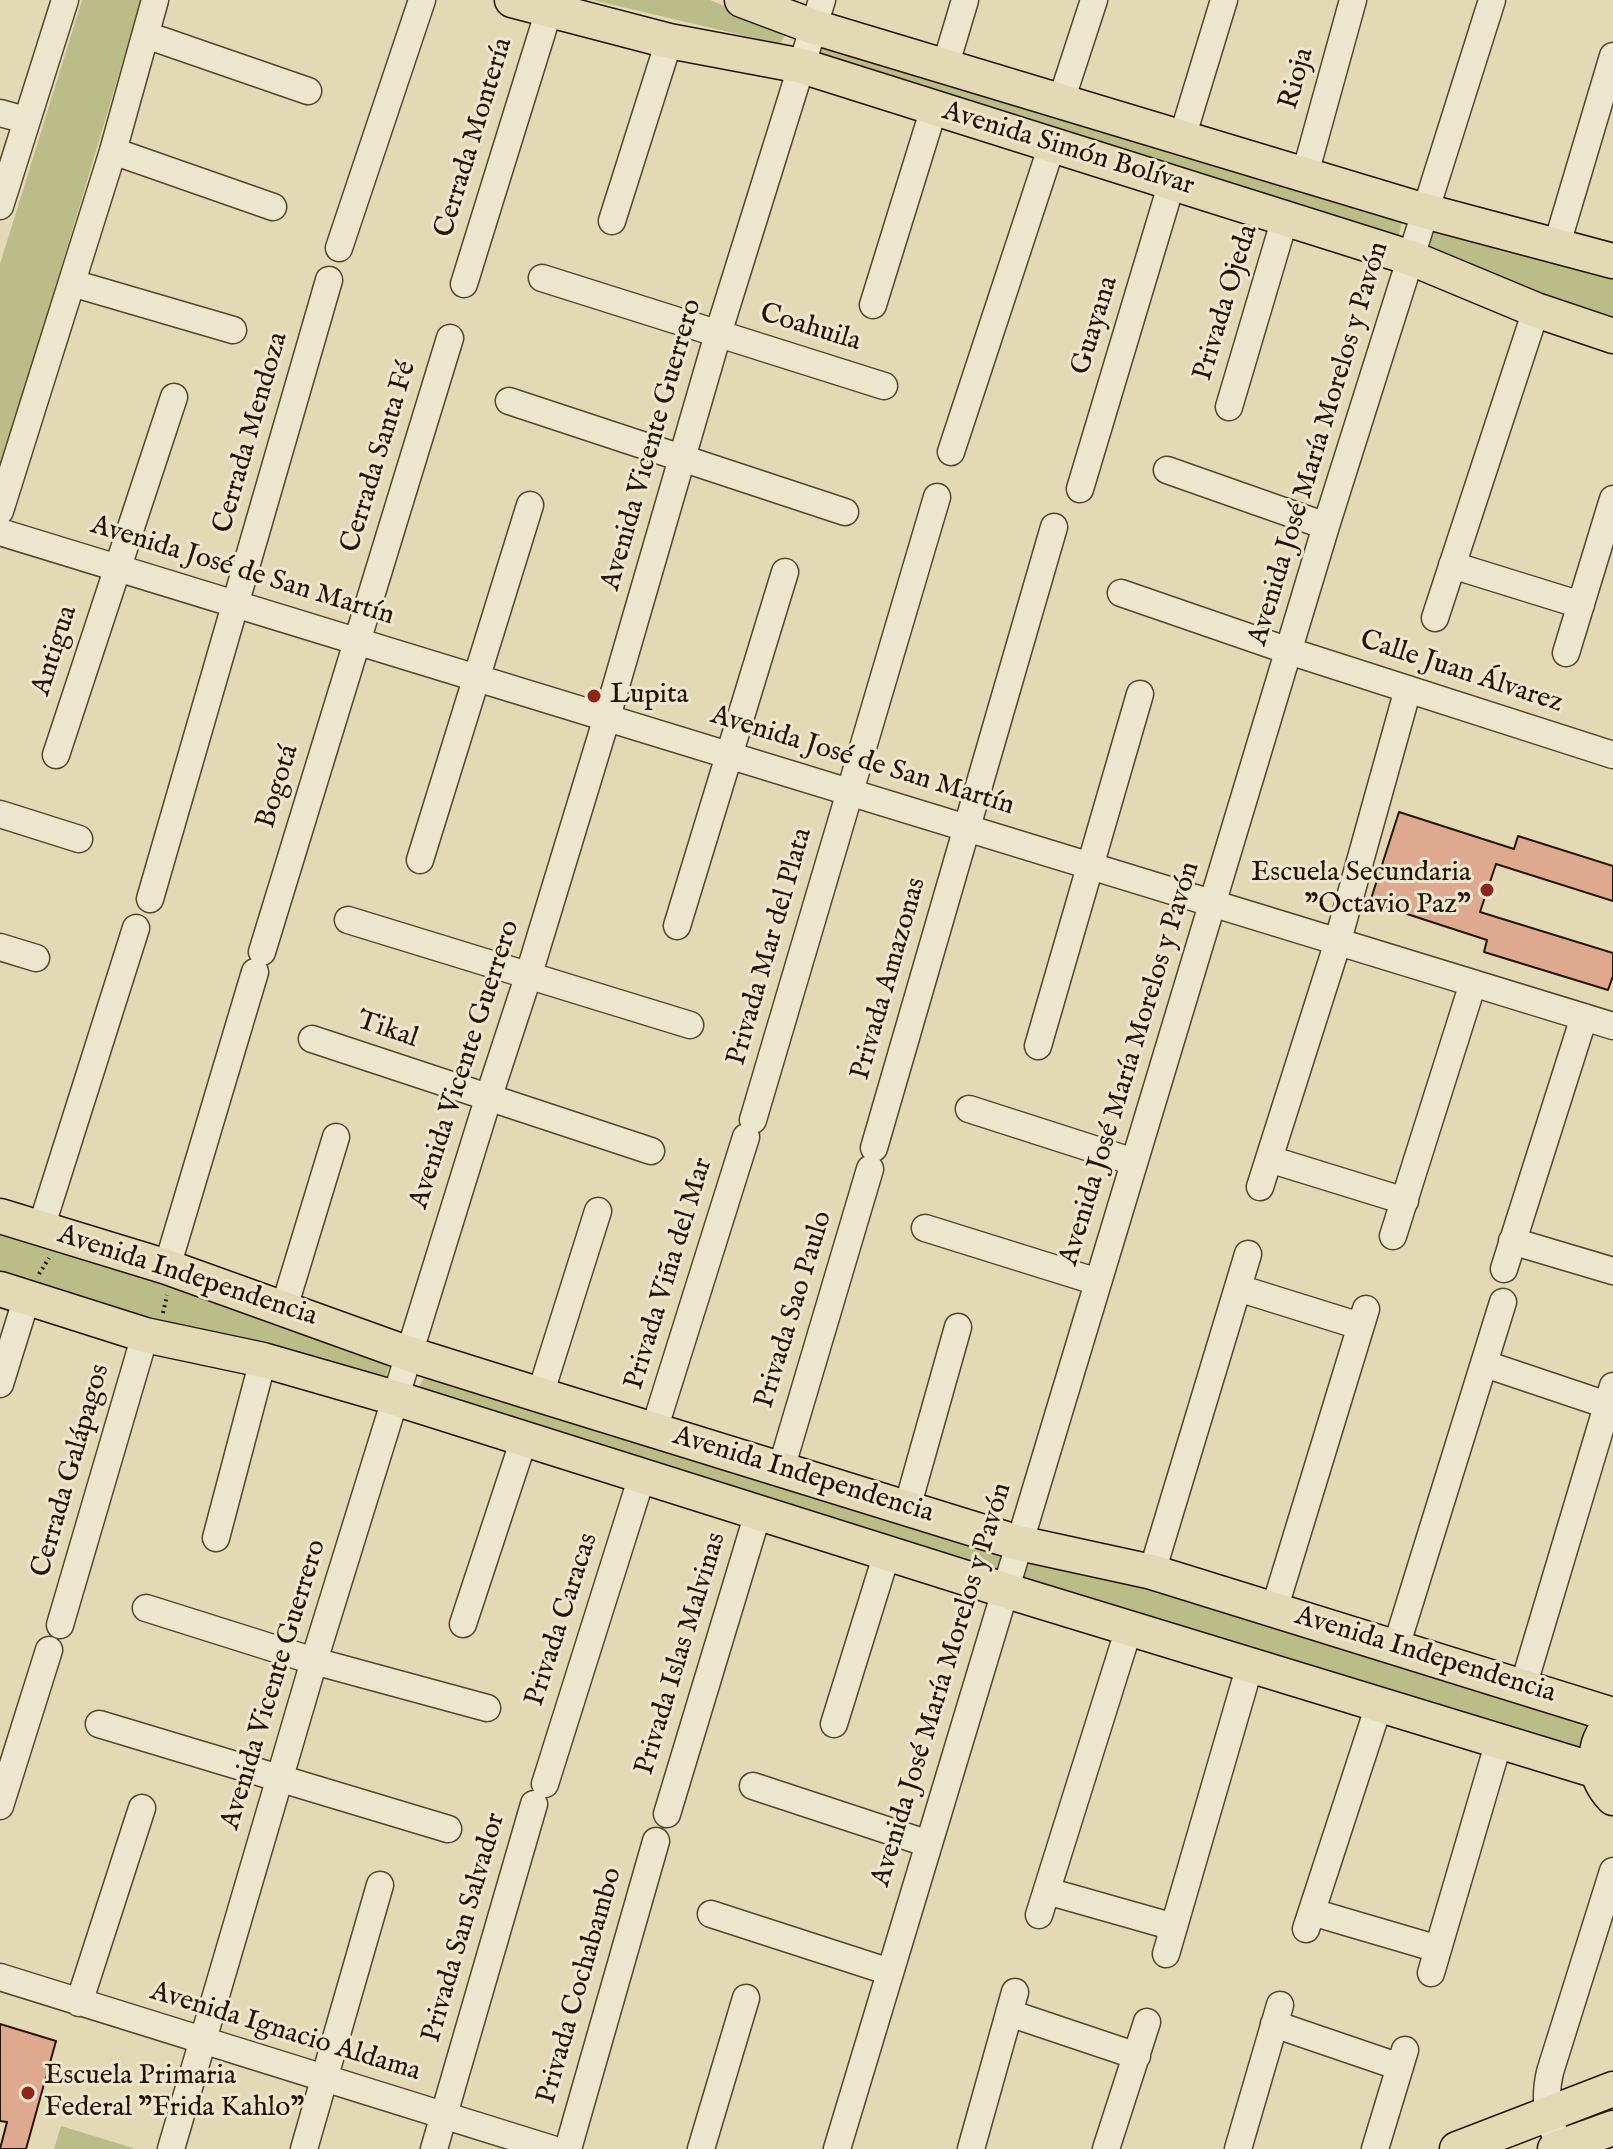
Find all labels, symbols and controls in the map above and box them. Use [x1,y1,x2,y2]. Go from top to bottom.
street label: Cerrada Montería [429,34,521,242]
street label: Rioja [1273,44,1323,114]
street label: Avenida Simón Bolívar [938,96,1198,204]
street label: Privada Ojeda [1187,221,1267,385]
street label: Avenida José María Morelos y Pavón [1242,238,1398,650]
street label: Guayana [1065,273,1127,379]
street label: Avenida Vicente Guerrero [595,296,711,594]
street label: Coahuila [755,298,865,360]
street label: Cerrada Mendoza [207,329,297,537]
street label: Cerrada Santa Fé [335,357,425,557]
street label: Avenida José de San Martín [86,510,398,634]
street label: Antigua [26,602,86,700]
street label: Calle Juan Álvarez [1355,624,1567,722]
place label: Lupita [610,679,689,713]
marker: Lupita [585,687,603,705]
street label: Avenida José de San Martín [706,700,1018,824]
street label: Bogotá [250,741,308,833]
street label: Privada Mar del Plata [721,824,821,1070]
place label: Escuela Secundaria "Octavio Paz" [1251,857,1471,923]
street label: Avenida José María Morelos y Pavón [1053,858,1209,1270]
street label: Privada Amazonas [845,874,935,1084]
marker: Escuela Secundaria "Octavio Paz" [1478,881,1496,899]
street label: Avenida Vicente Guerrero [403,917,529,1213]
street label: Tikal [352,1005,422,1057]
street label: Privada Viña del Mar [619,1154,721,1394]
street label: Privada Sao Paulo [749,1207,841,1413]
street label: Avenida Independencia [53,1219,321,1335]
street label: Cerrada Galápagos [26,1361,118,1581]
street label: Avenida Independencia [669,1420,937,1532]
street label: Avenida José María Morelos y Pavón [865,1479,1021,1891]
street label: Privada Caracas [519,1529,607,1711]
street label: Privada Islas Malvinas [629,1529,735,1779]
street label: Avenida Vicente Guerrero [215,1536,335,1834]
street label: Avenida Independencia [1291,1600,1559,1712]
street label: Privada San Salvador [416,1809,514,2047]
street label: Privada Cochabambo [531,1864,631,2108]
street label: Avenida Ignacio Aldama [146,1976,424,2090]
place label: Escuela Primaria Federal "Frida Kahlo" [44,2060,304,2126]
marker: Escuela Primaria Federal "Frida Kahlo" [19,2084,37,2102]

